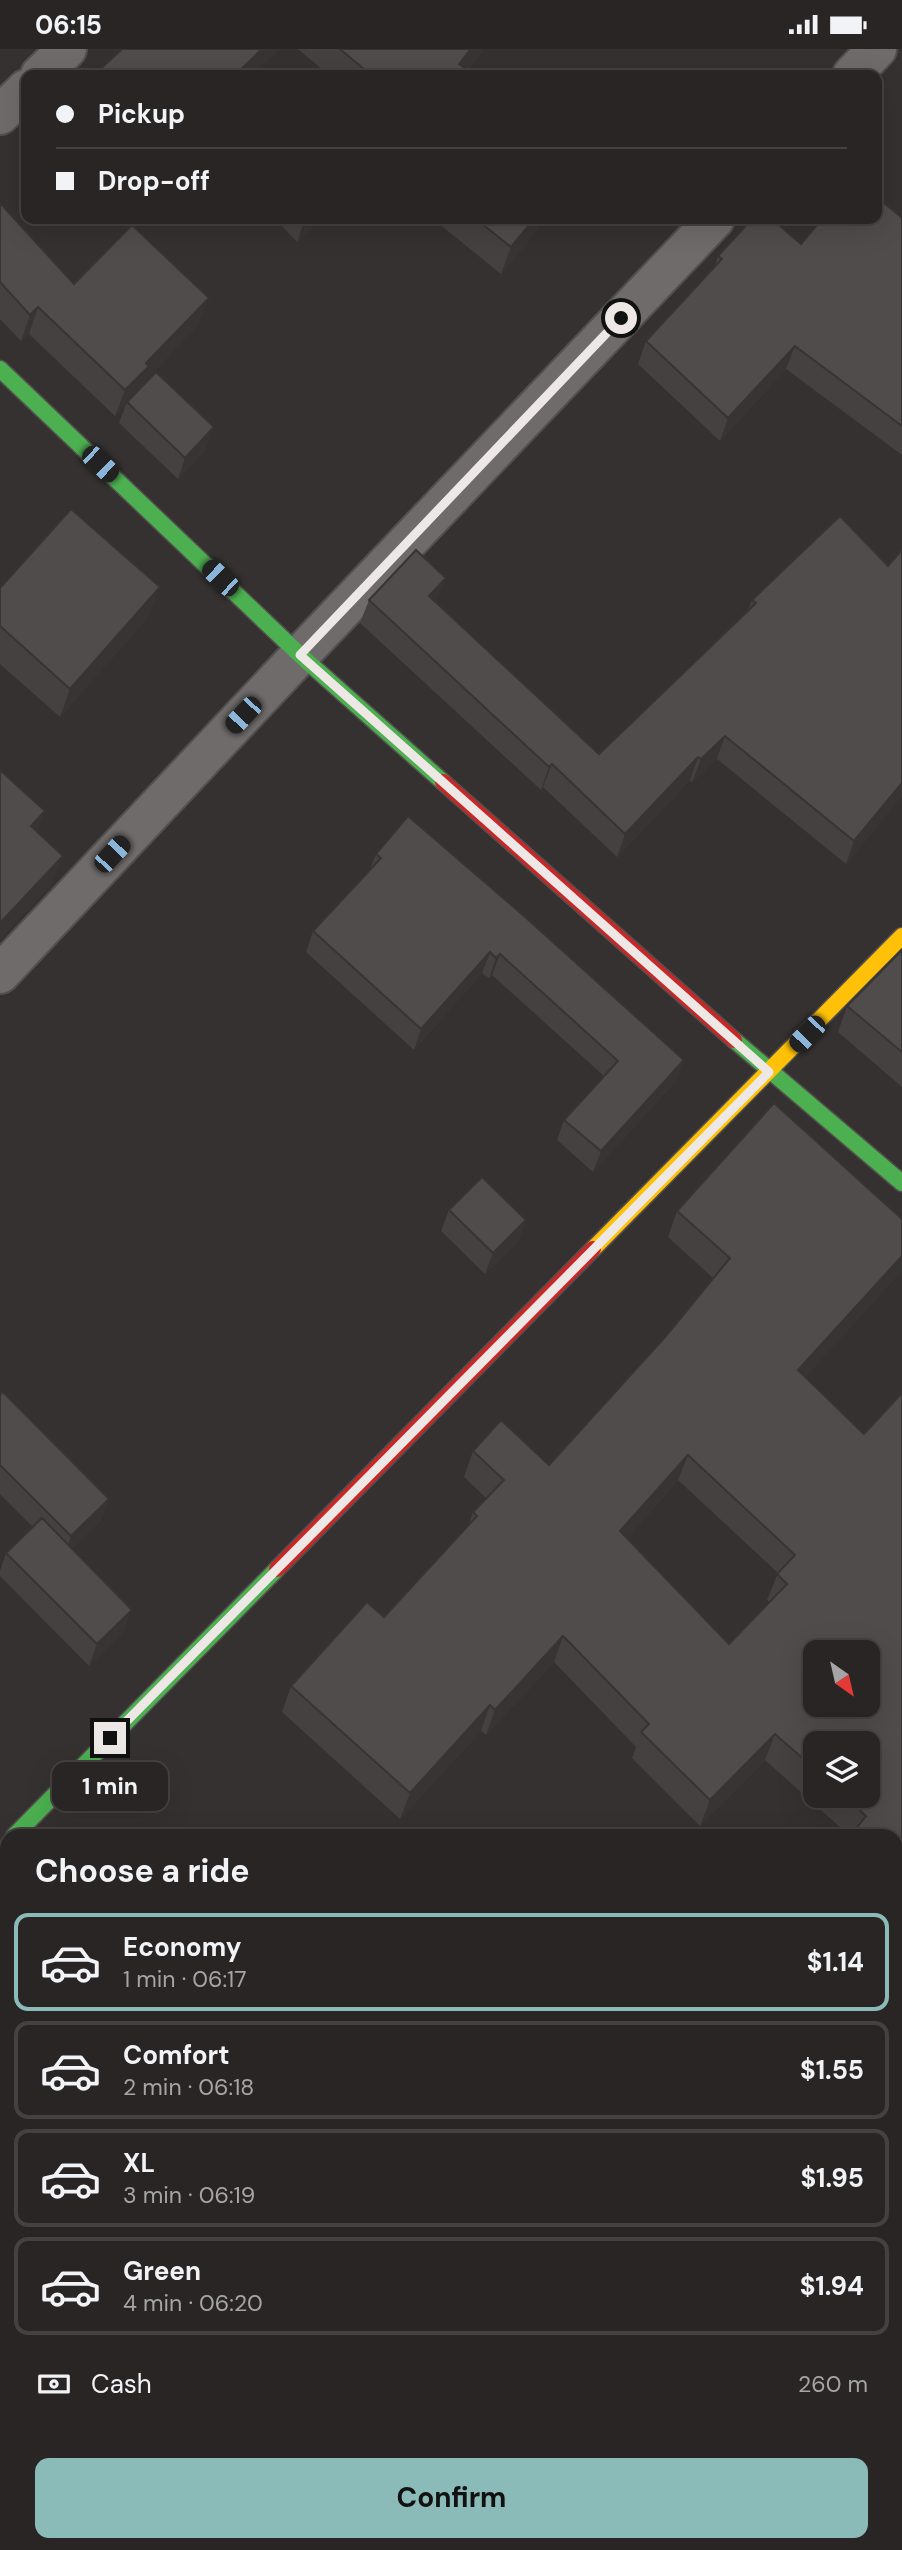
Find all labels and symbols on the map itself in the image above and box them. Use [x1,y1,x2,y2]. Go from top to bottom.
route start [605,302,637,334]
car [78,442,123,486]
car [198,556,243,600]
car [221,692,266,738]
car [90,831,135,877]
car [785,1012,830,1056]
north arrow [803,1640,880,1717]
route end [94,1722,126,1754]
callout: 1 min [52,1763,168,1811]

